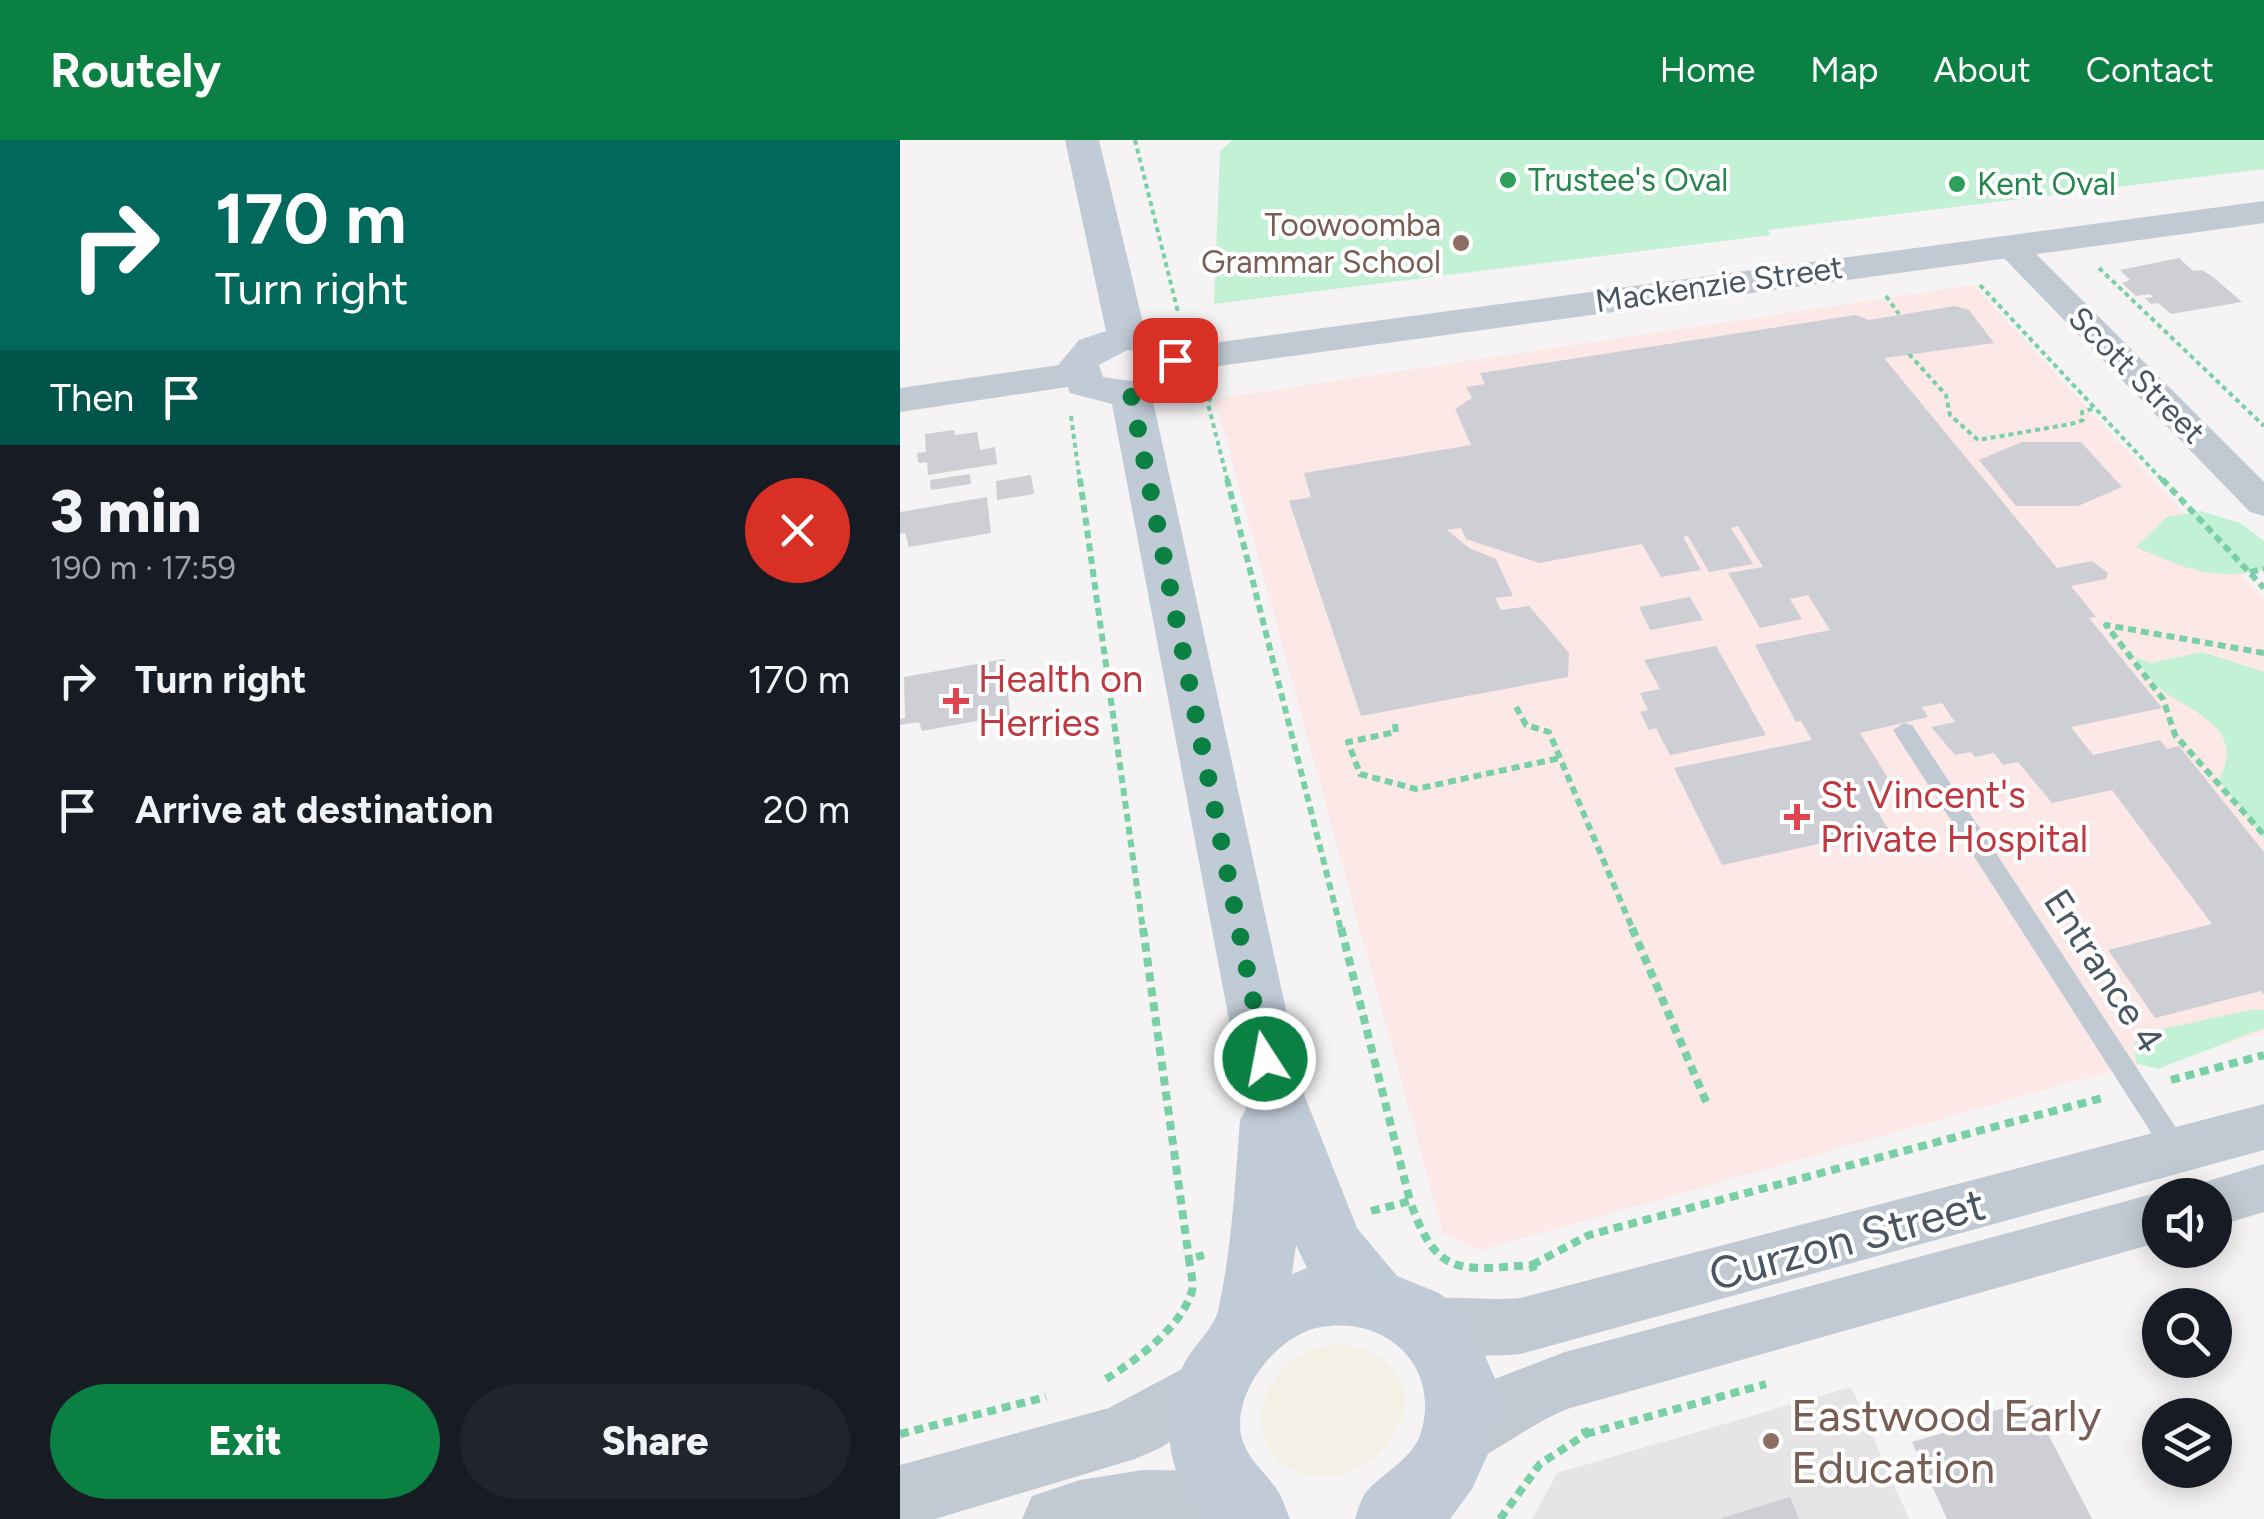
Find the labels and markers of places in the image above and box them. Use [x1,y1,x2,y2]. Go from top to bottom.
place label: Trustee's Oval [1528,161,1728,199]
place label: Kent Oval [1977,165,2116,203]
marker: Trustee's Oval [1497,169,1519,191]
marker: Kent Oval [1946,173,1968,195]
place label: Toowoomba Grammar School [1201,206,1441,281]
marker: Toowoomba Grammar School [1450,232,1472,254]
pin [1133,318,1218,403]
place label: Health on Herries [978,656,1143,746]
marker: Health on Herries [943,688,969,714]
place label: St Vincent's Private Hospital [1820,772,2088,862]
marker: St Vincent's Private Hospital [1784,804,1810,830]
place label: Eastwood Early Education [1791,1388,2102,1494]
marker: Eastwood Early Education [1760,1430,1782,1452]

